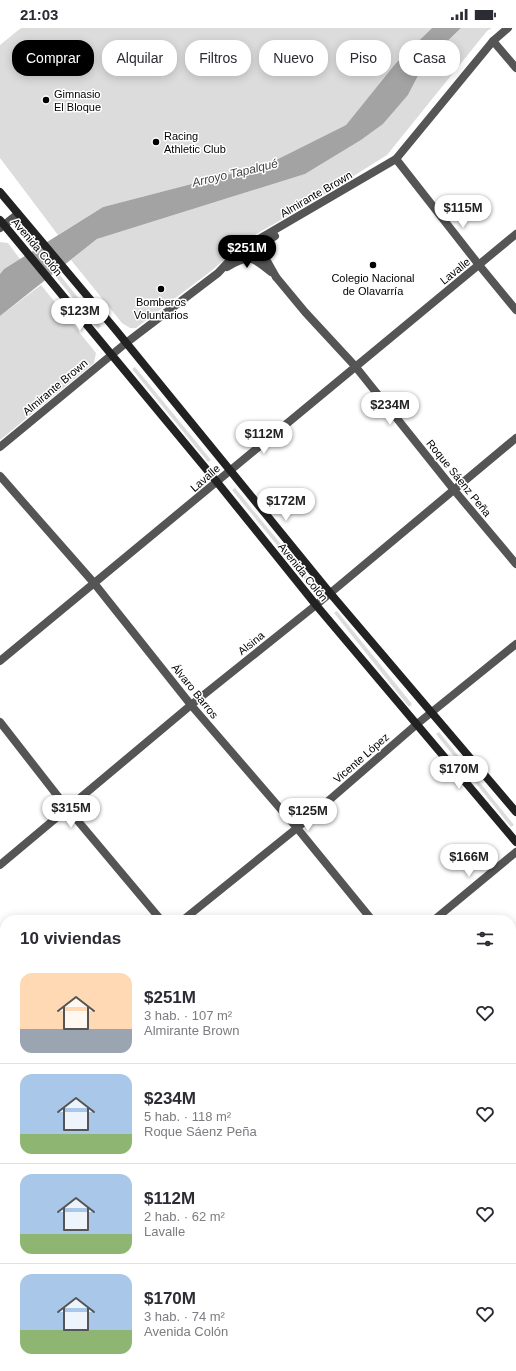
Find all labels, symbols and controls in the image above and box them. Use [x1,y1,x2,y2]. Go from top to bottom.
text: 21:03 [20,6,58,23]
chip: Comprar [12,40,94,76]
chip: Alquilar [102,40,177,76]
chip: Filtros [185,40,251,76]
chip: Nuevo [259,40,328,76]
chip: Piso [336,40,391,76]
chip: Casa [399,40,460,76]
place label: Gimnasio El Bloque [54,88,101,113]
marker: Gimnasio El Bloque [41,95,51,105]
place label: Racing Athletic Club [164,130,226,155]
marker: Racing Athletic Club [151,137,161,147]
water label: Arroyo Tapalqué [190,156,280,190]
street label: Almirante Brown [278,169,354,219]
pin: $115M [435,195,491,229]
text: $115M [443,200,483,215]
street label: Avenida Colón [9,216,65,278]
pin: $251M [219,235,275,269]
text: $251M [227,240,267,255]
street label: Lavalle [438,255,472,287]
marker: Colegio Nacional de Olavarría [368,260,378,270]
place label: Colegio Nacional de Olavarría [331,272,415,297]
marker: Bomberos Voluntarios [156,284,166,294]
place label: Bomberos Voluntarios [134,296,189,321]
pin: $123M [52,298,108,332]
text: $123M [60,303,100,318]
street label: Almirante Brown [20,356,90,418]
pin: $234M [362,392,418,426]
text: $234M [370,397,410,412]
pin: $112M [236,421,292,455]
text: $112M [244,426,284,441]
street label: Roque Sáenz Peña [424,437,494,520]
street label: Lavalle [188,462,222,494]
pin: $172M [258,488,314,522]
text: $172M [266,493,306,508]
street label: Avenida Colón [276,540,330,604]
street label: Alsina [236,628,267,657]
street label: Álvaro Barros [169,661,221,721]
street label: Vicente López [331,731,391,785]
pin: $170M [431,756,487,790]
text: $170M [439,761,479,776]
pin: $315M [43,795,99,829]
pin: $125M [280,798,336,832]
text: $315M [51,800,91,815]
text: $125M [288,803,328,818]
pin: $166M [441,844,497,878]
text: $166M [449,849,489,864]
icon: filters [474,928,496,950]
text: 10 viviendas [20,929,121,948]
text: $251M [144,988,196,1007]
icon: home [52,989,100,1037]
icon: heart [474,1002,496,1024]
text: 3 hab. · 107 m² [144,1008,232,1023]
text: Almirante Brown [144,1023,239,1038]
text: $234M [144,1089,196,1108]
icon: home [52,1090,100,1138]
icon: heart [474,1103,496,1125]
text: 5 hab. · 118 m² [144,1109,231,1124]
text: Roque Sáenz Peña [144,1124,257,1139]
text: $112M [144,1189,195,1208]
icon: home [52,1190,100,1238]
icon: heart [474,1203,496,1225]
text: 2 hab. · 62 m² [144,1209,225,1224]
text: Lavalle [144,1224,185,1239]
text: $170M [144,1289,196,1308]
icon: home [52,1290,100,1338]
icon: heart [474,1303,496,1325]
text: 3 hab. · 74 m² [144,1309,225,1324]
text: Avenida Colón [144,1324,228,1339]

